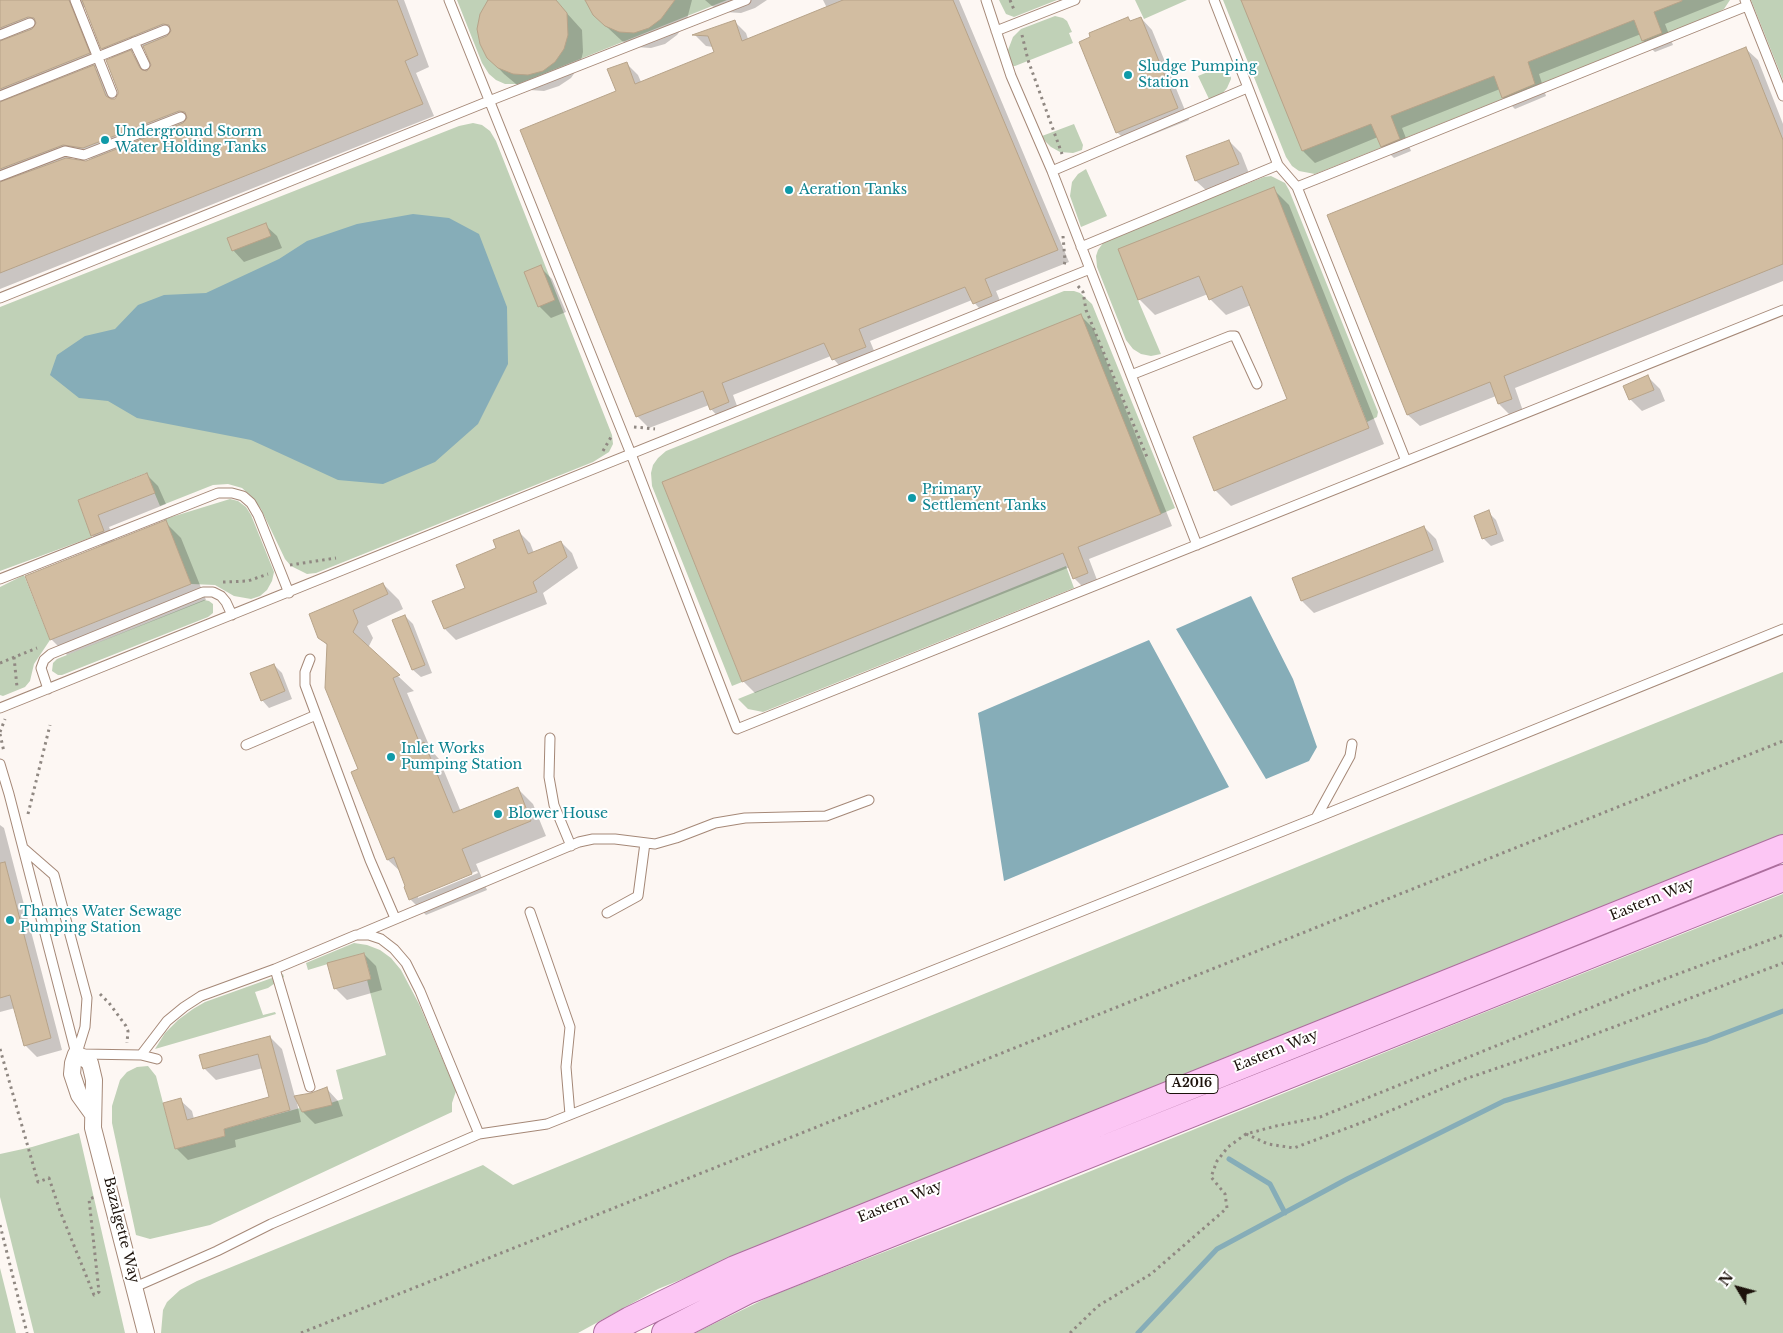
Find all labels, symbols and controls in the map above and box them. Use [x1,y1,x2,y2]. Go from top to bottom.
place label: Sludge Pumping Station [1138,59,1257,92]
marker: Sludge Pumping Station [1122,69,1134,81]
place label: Underground Storm Water Holding Tanks [115,124,267,156]
marker: Underground Storm Water Holding Tanks [99,134,111,146]
place label: Aeration Tanks [799,182,907,198]
marker: Aeration Tanks [783,184,795,196]
place label: Primary Settlement Tanks [922,482,1046,514]
marker: Primary Settlement Tanks [906,492,918,504]
place label: Inlet Works Pumping Station [401,741,522,774]
marker: Inlet Works Pumping Station [385,751,397,763]
place label: Blower House [508,806,608,822]
marker: Blower House [492,808,504,820]
street label: Eastern Way [1607,875,1697,925]
place label: Thames Water Sewage Pumping Station [20,904,182,936]
marker: Thames Water Sewage Pumping Station [4,914,16,926]
street label: Eastern Way [1231,1026,1321,1076]
road number: A2016 [1166,1074,1218,1094]
street label: Bazalgette Way [100,1175,142,1285]
street label: Eastern Way [855,1177,945,1227]
north arrow [1713,1263,1763,1313]
text: N [1715,1268,1737,1290]

